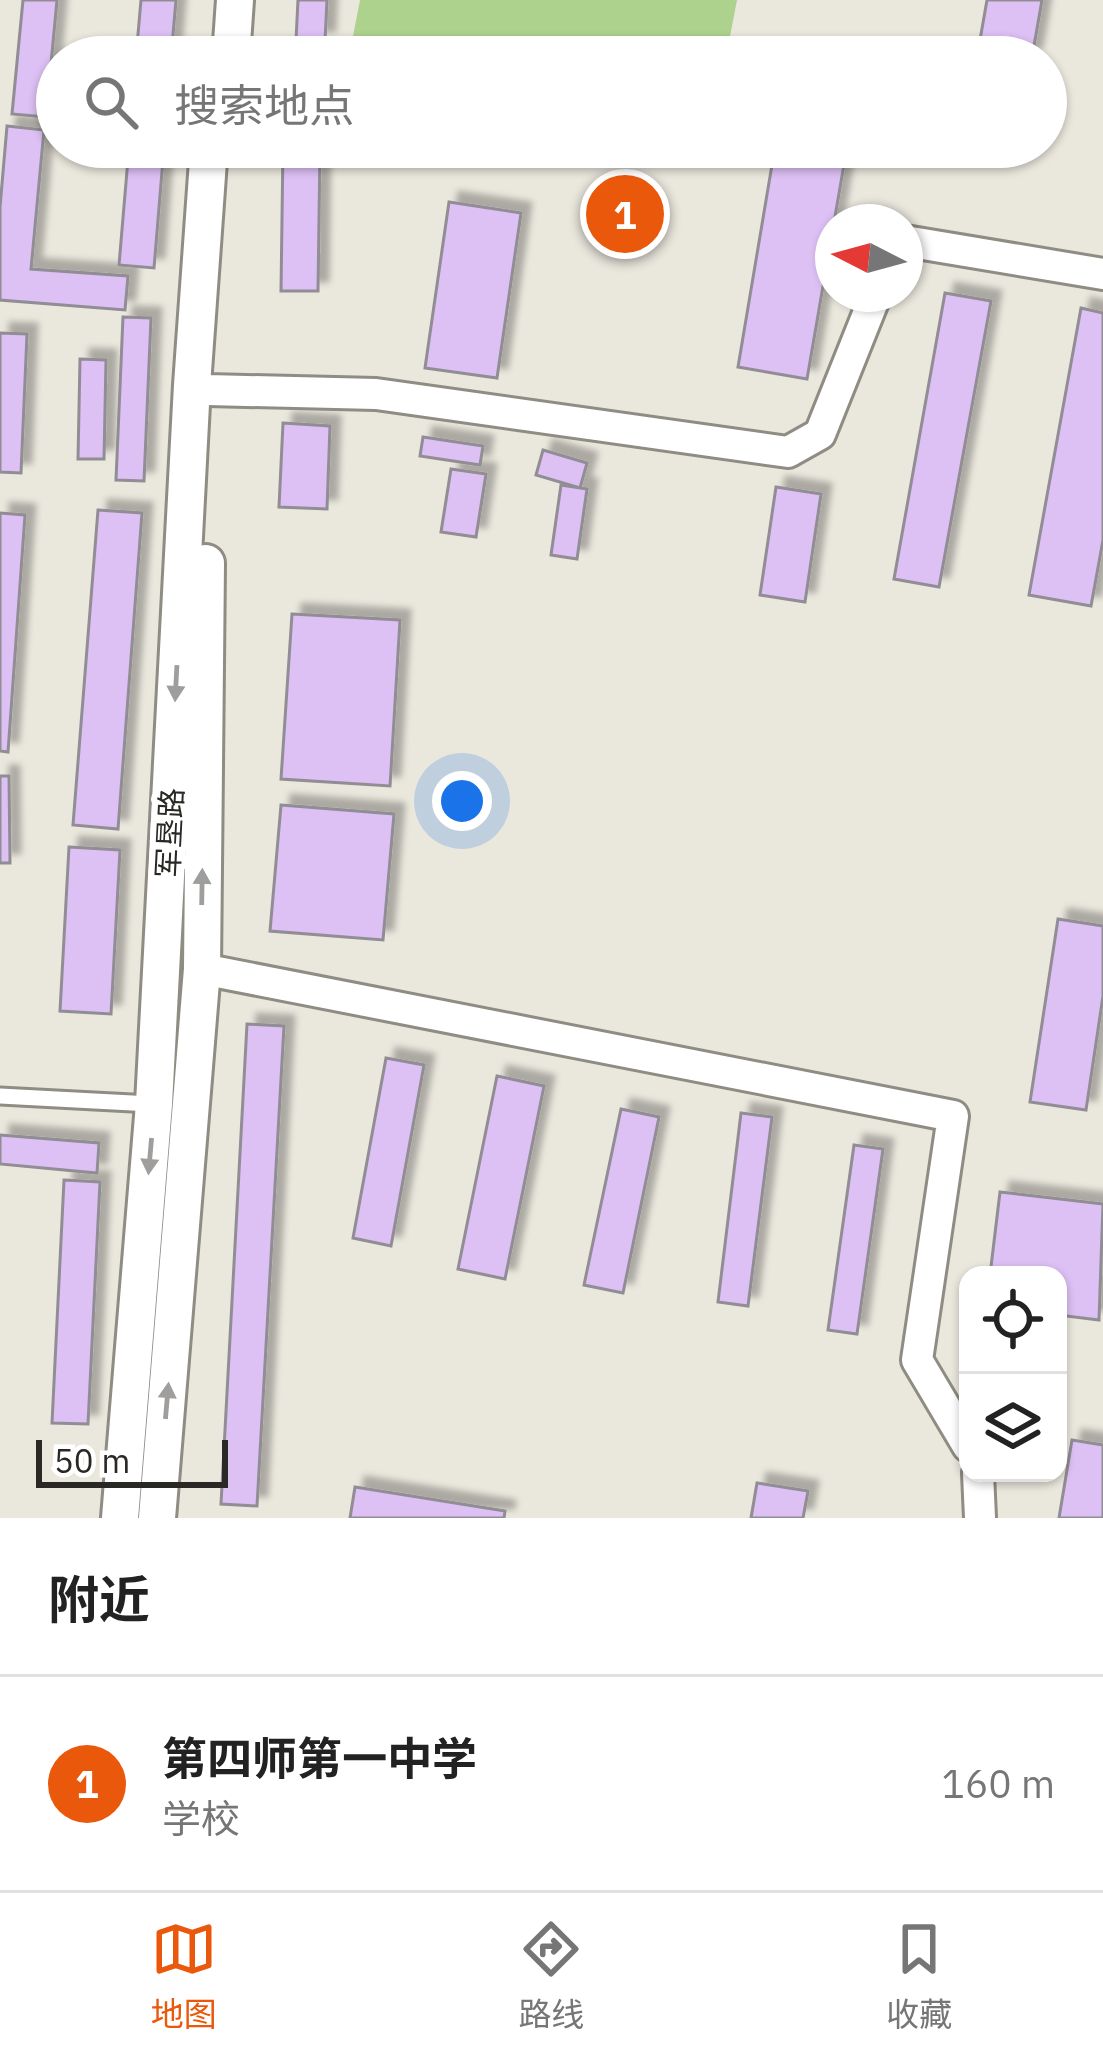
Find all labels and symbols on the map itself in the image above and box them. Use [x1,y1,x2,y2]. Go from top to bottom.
pin: 1 [586,169,664,259]
north arrow [815,204,923,312]
one-way arrow [166,665,185,703]
your location [432,771,492,831]
street label: 军垦路 [147,787,191,879]
one-way arrow [193,867,212,905]
one-way arrow [140,1138,159,1175]
one-way arrow [158,1382,177,1419]
scale bar [36,1434,228,1487]

